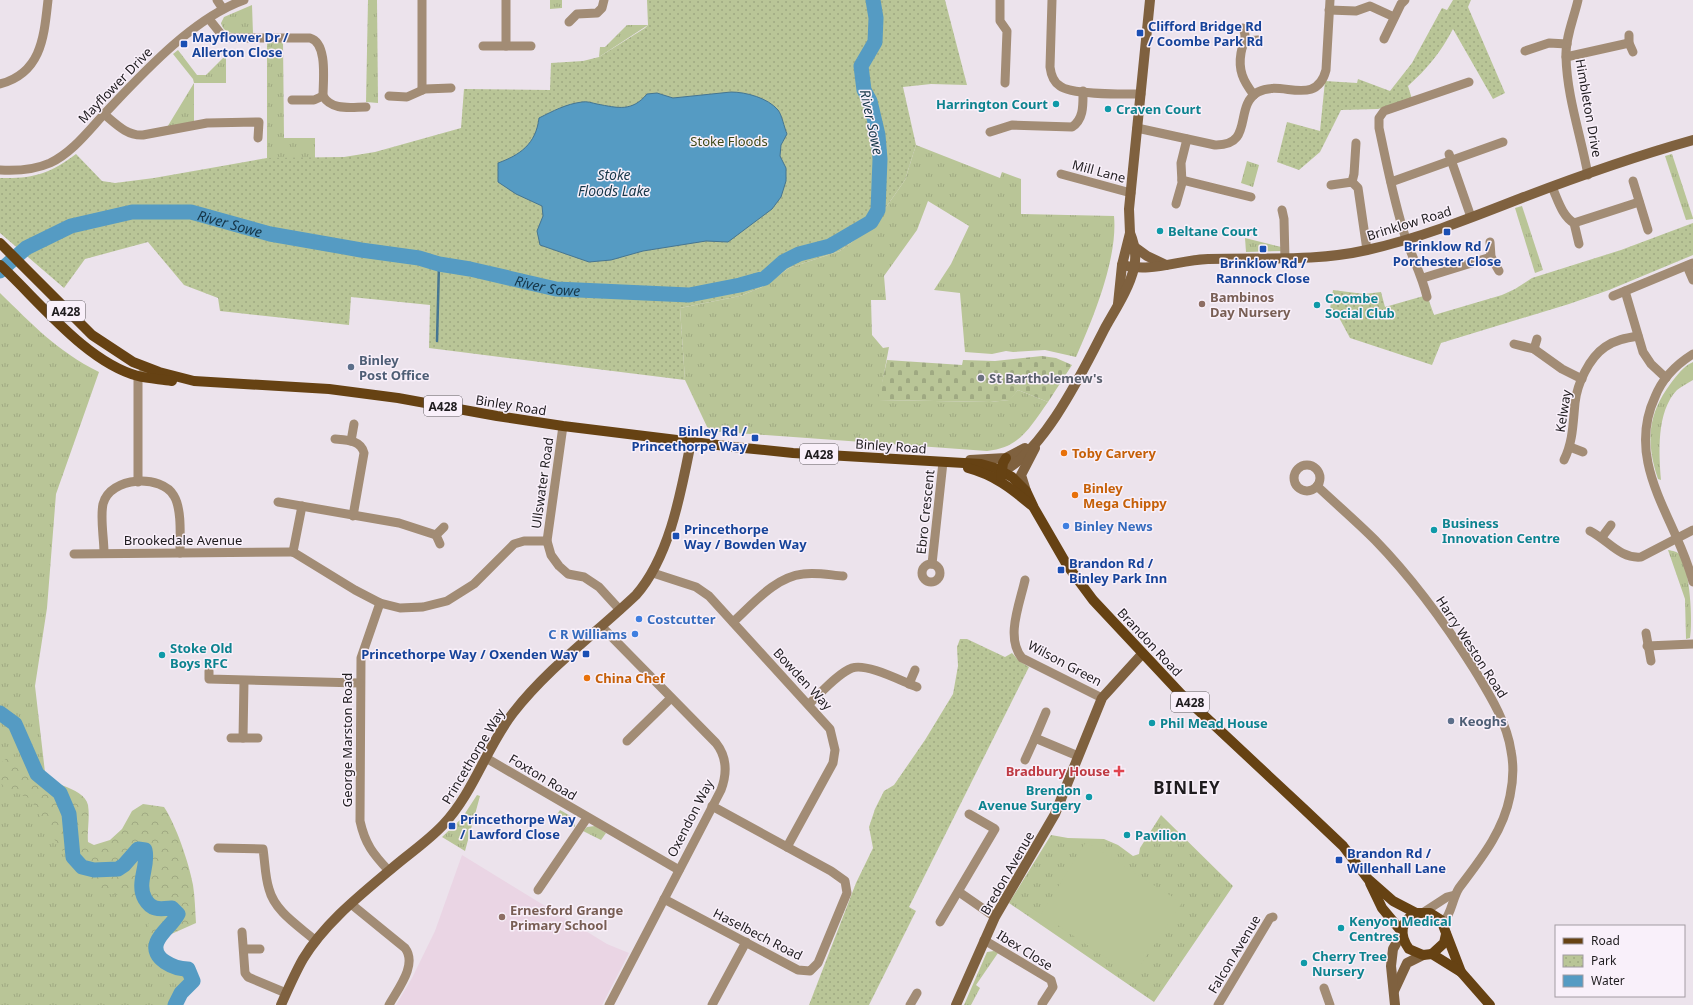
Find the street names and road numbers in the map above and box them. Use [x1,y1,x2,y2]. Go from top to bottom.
street label: Mayflower Drive [74,43,156,127]
street label: Himbleton Drive [1571,57,1607,159]
street label: Mill Lane [1070,155,1128,187]
street label: Brinklow Road [1364,202,1454,244]
road number: A428 [47,301,85,321]
street label: Kelway [1551,388,1575,434]
street label: Binley Road [474,391,548,419]
road number: A428 [424,396,462,416]
street label: Binley Road [855,435,927,457]
street label: Ullswater Road [527,436,557,530]
road number: A428 [800,444,838,464]
street label: Ebro Crescent [912,469,938,555]
street label: Brookedale Avenue [124,531,242,549]
street label: Harry Weston Road [1432,592,1512,702]
street label: Brandon Road [1114,604,1186,680]
street label: Wilson Green [1025,636,1105,690]
street label: Bowden Way [770,644,837,714]
street label: George Marston Road [338,673,356,807]
road number: A428 [1171,692,1209,712]
street label: Princethorpe Way [437,705,509,807]
street label: Foxton Road [506,750,580,804]
street label: Oxendon Way [663,776,718,860]
street label: Bredon Avenue [976,828,1038,918]
street label: Haselbech Road [710,904,806,964]
street label: Falcon Avenue [1203,911,1265,997]
street label: Ibex Close [994,926,1056,974]

